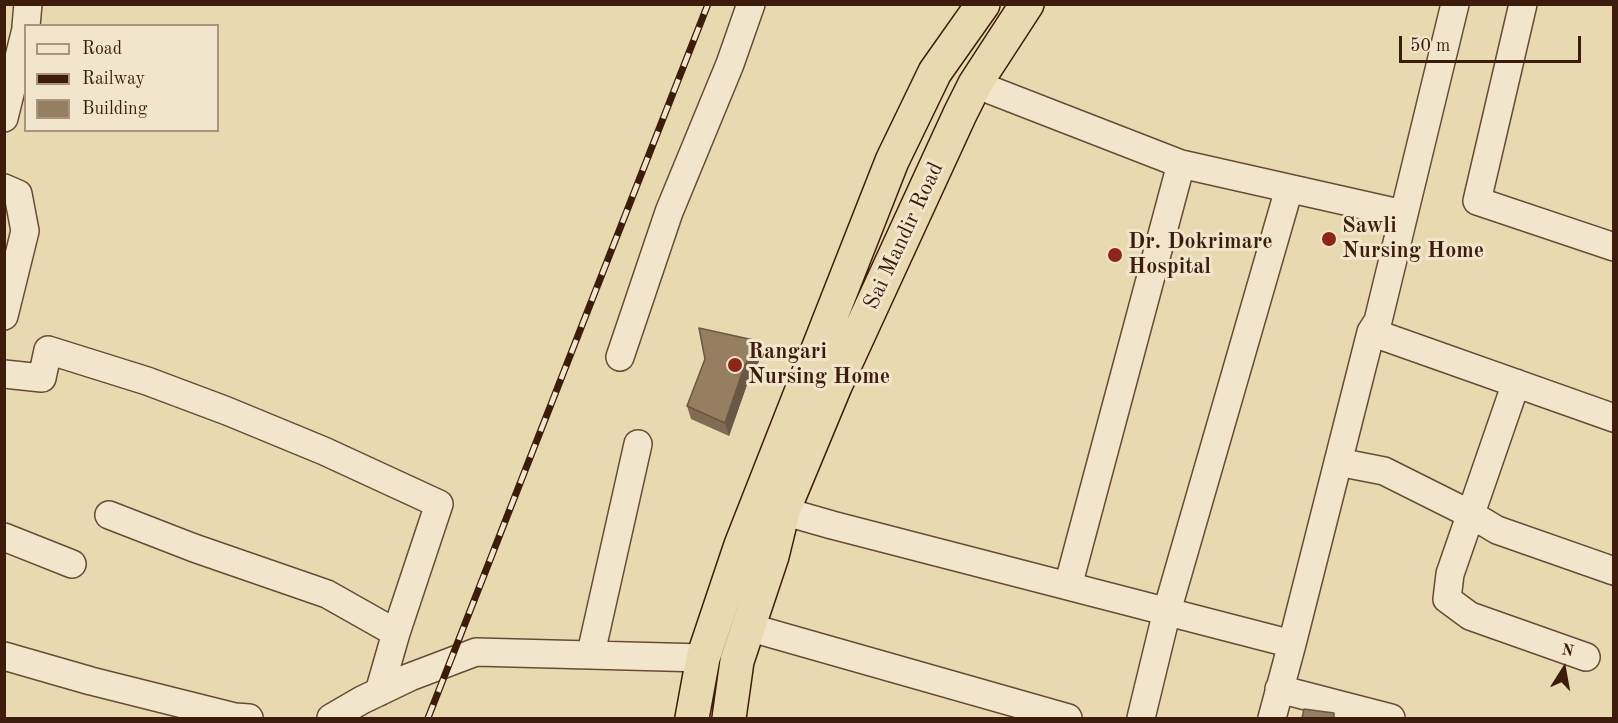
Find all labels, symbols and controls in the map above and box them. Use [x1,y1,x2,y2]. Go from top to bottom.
legend [24,24,219,132]
scale bar [1402,24,1584,62]
text: 50 m [1410,37,1450,55]
text: Road [82,40,122,58]
text: Railway [82,70,145,88]
text: Building [82,100,147,118]
street label: Sai Mandir Road [858,158,950,314]
place label: Sawli Nursing Home [1342,213,1484,264]
place label: Dr. Dokrimare Hospital [1128,229,1273,280]
marker: Sawli Nursing Home [1320,230,1338,248]
marker: Dr. Dokrimare Hospital [1106,246,1124,264]
place label: Rangari Nursing Home [748,339,890,390]
marker: Rangari Nursing Home [726,356,744,374]
north arrow [1534,639,1594,699]
text: N [1560,642,1575,660]

